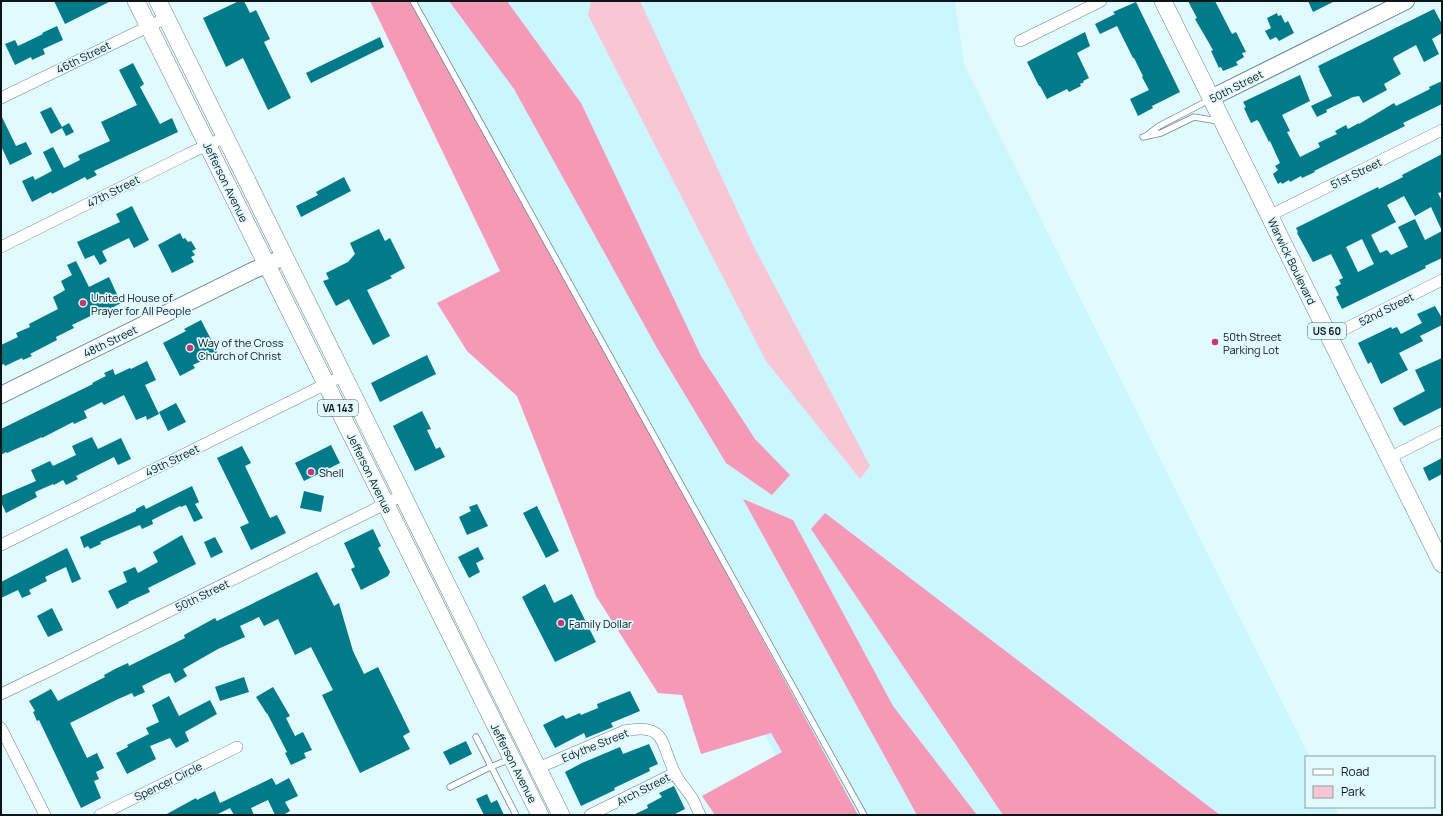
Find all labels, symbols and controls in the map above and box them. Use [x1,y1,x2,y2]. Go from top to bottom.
street label: 46th Street [53,37,113,77]
street label: 50th Street [1207,66,1265,106]
street label: Jefferson Avenue [200,139,252,225]
street label: 51st Street [1328,154,1384,192]
street label: 47th Street [84,171,142,211]
street label: Warwick Boulevard [1264,215,1320,307]
street label: 52nd Street [1356,289,1416,329]
place label: United House of Prayer for All People [91,290,192,318]
marker: United House of Prayer for All People [78,298,88,308]
street label: 48th Street [80,321,140,361]
road number: US 60 [1308,323,1346,339]
place label: 50th Street Parking Lot [1223,329,1282,357]
place label: Way of the Cross Church of Christ [198,335,284,363]
marker: 50th Street Parking Lot [1210,337,1220,347]
marker: Way of the Cross Church of Christ [185,343,195,353]
road number: VA 143 [318,400,358,416]
street label: Jefferson Avenue [344,430,396,516]
street label: 49th Street [142,440,202,480]
place label: Shell [319,465,344,480]
marker: Shell [306,467,316,477]
street label: 50th Street [172,575,232,615]
place label: Family Dollar [569,616,632,631]
marker: Family Dollar [556,618,566,628]
street label: Jefferson Avenue [487,721,541,806]
street label: Edythe Street [559,725,631,765]
legend [1305,756,1435,808]
street label: Spencer Circle [132,758,205,804]
text: Road [1341,763,1369,780]
street label: Arch Street [614,769,672,809]
text: Park [1341,783,1366,800]

